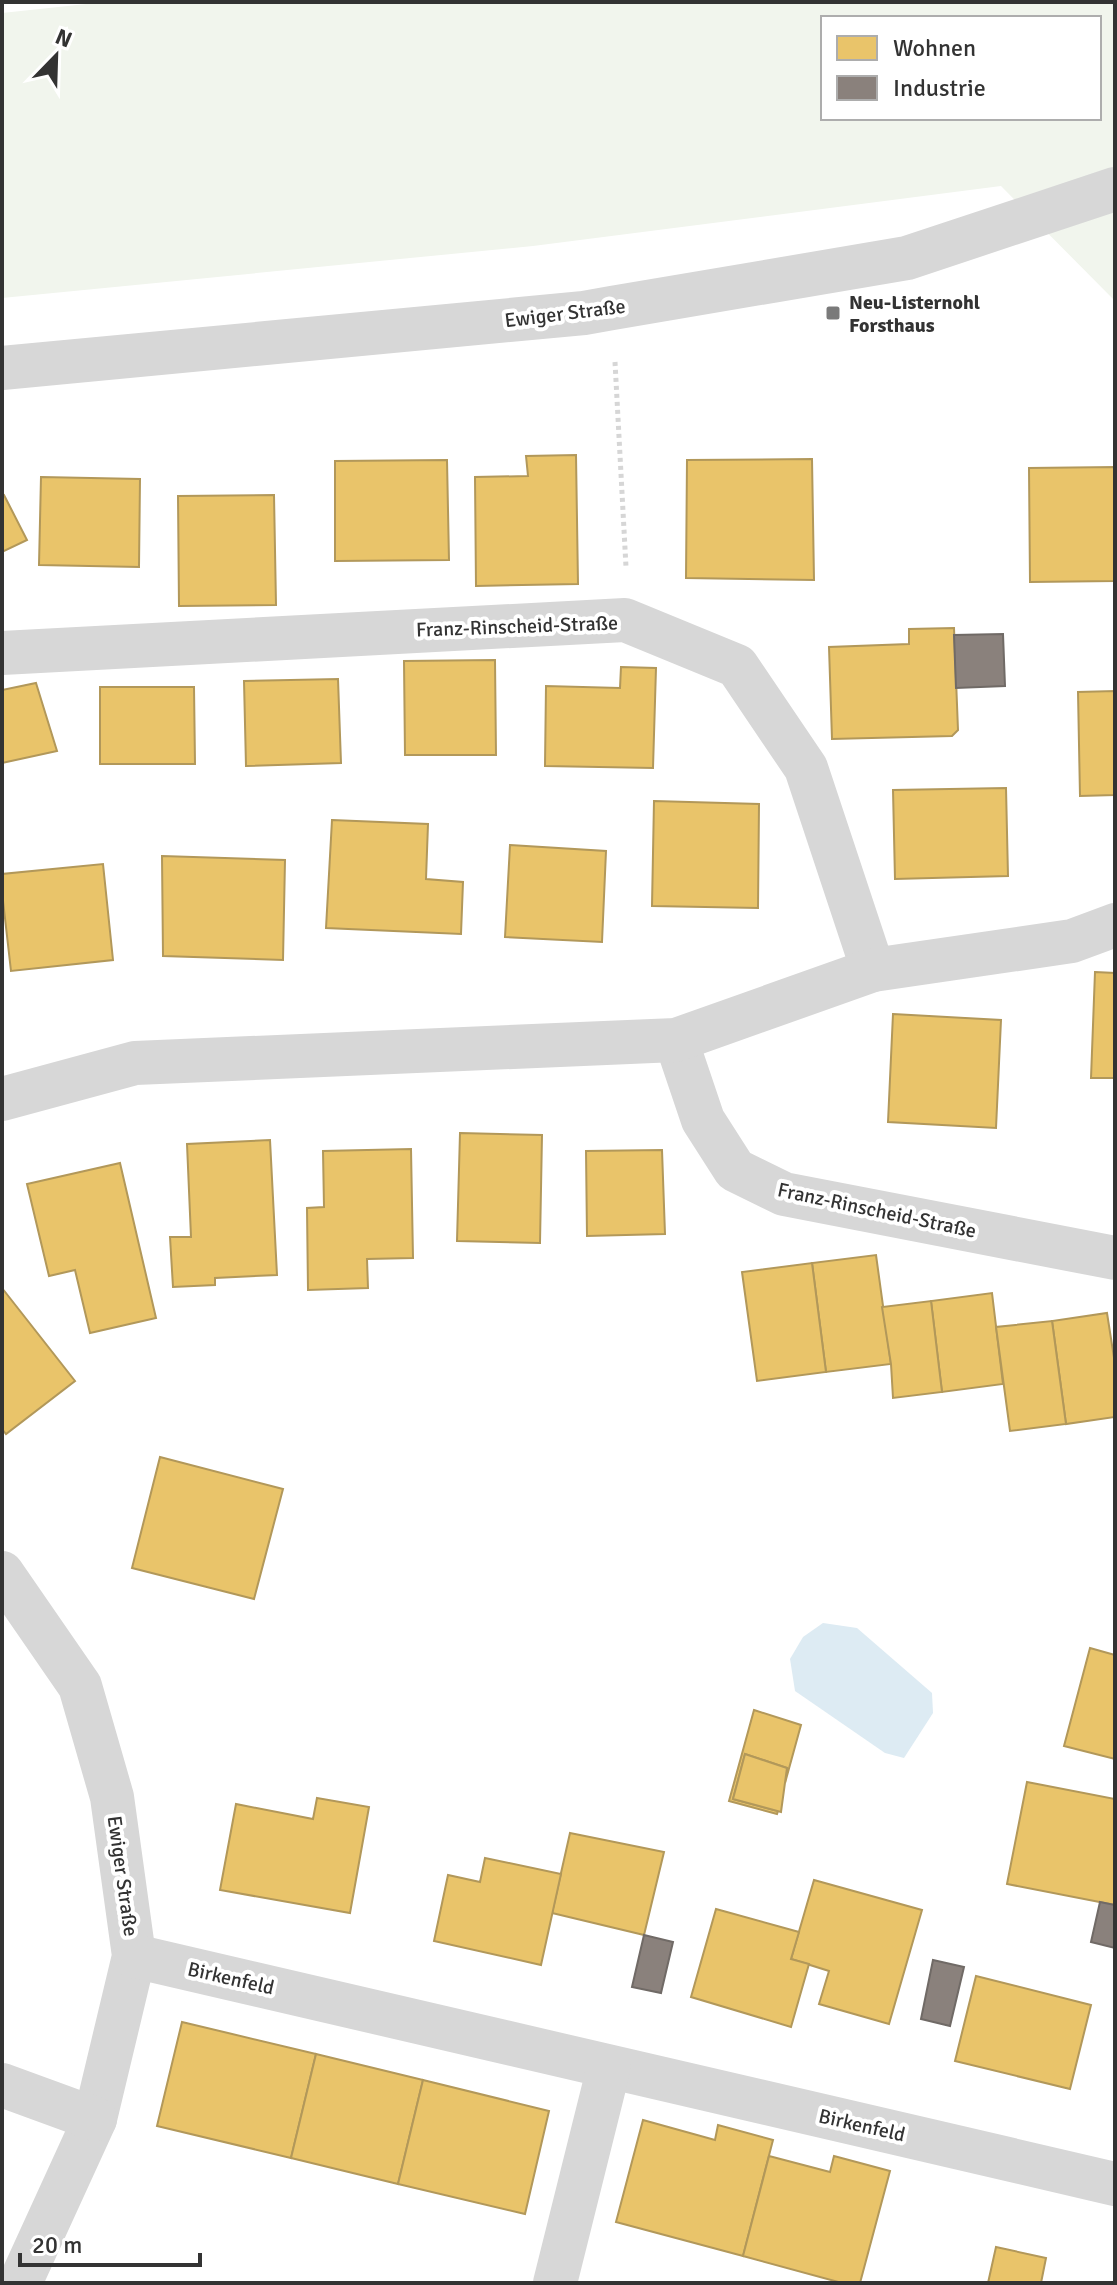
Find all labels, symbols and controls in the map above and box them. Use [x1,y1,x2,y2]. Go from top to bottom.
north arrow [16,16,96,96]
legend [821,16,1101,120]
text: N [51,23,76,53]
text: Wohnen [893,33,976,63]
text: Industrie [893,73,986,103]
place label: Neu-Listernohl Forsthaus [849,290,980,338]
street label: Ewiger Straße [503,294,627,333]
marker: Neu-Listernohl Forsthaus [824,304,842,322]
street label: Franz-Rinscheid-Straße [415,610,619,643]
street label: Franz-Rinscheid-Straße [775,1177,978,1244]
street label: Ewiger Straße [102,1814,143,1938]
street label: Birkenfeld [185,1956,277,2001]
street label: Birkenfeld [816,2103,908,2148]
scale bar [20,2217,200,2267]
text: 20 m [32,2230,82,2260]

